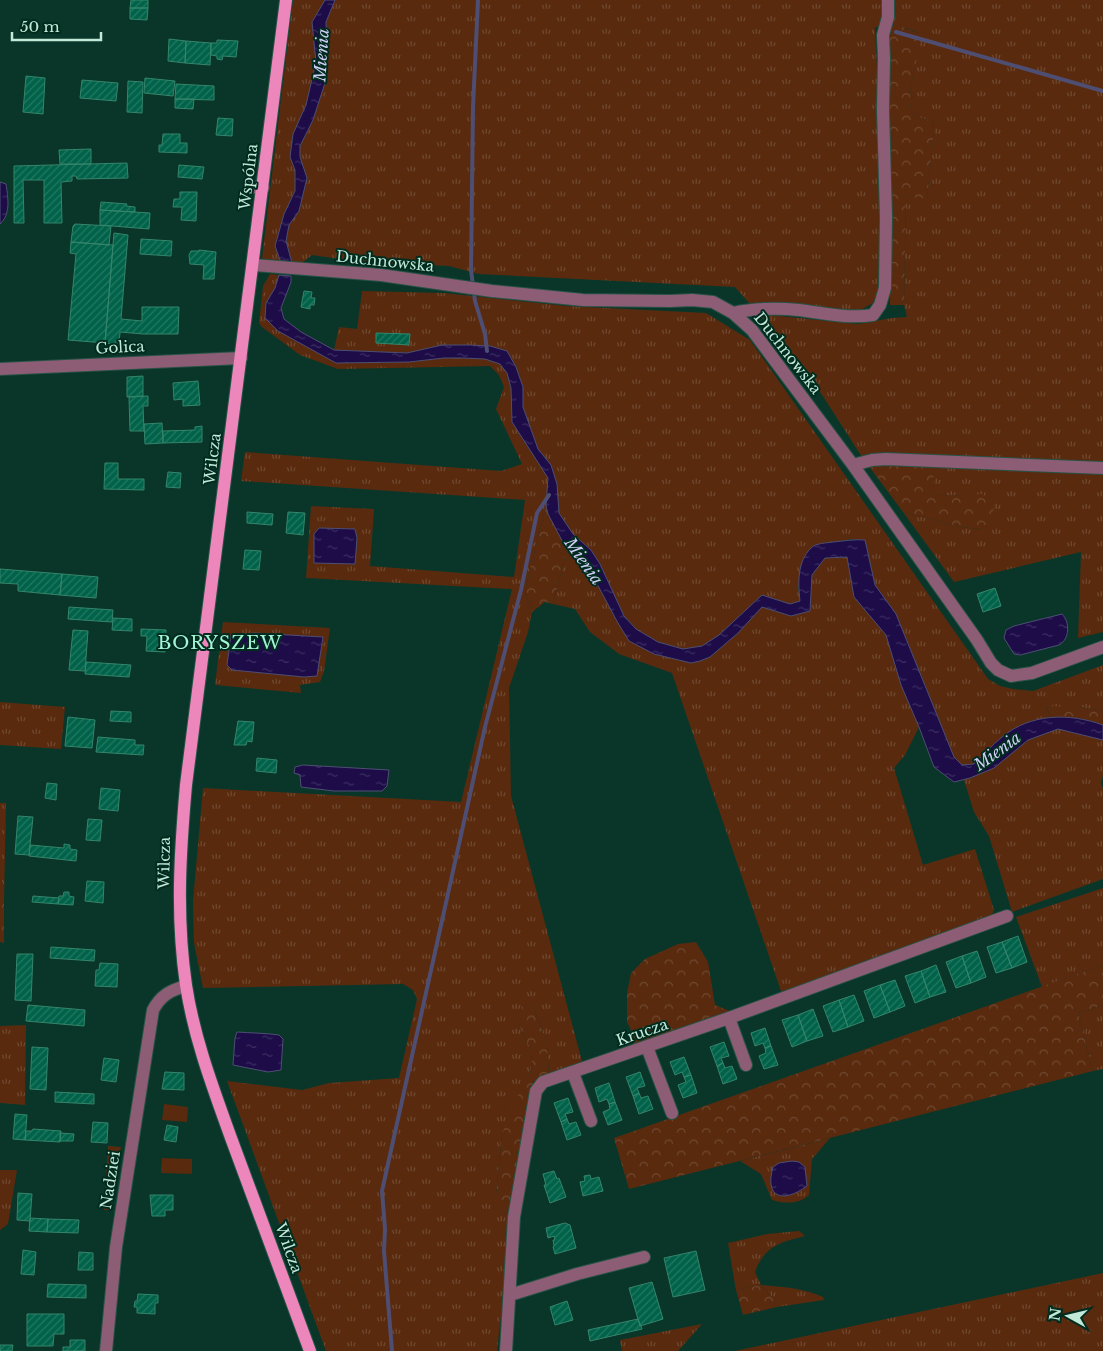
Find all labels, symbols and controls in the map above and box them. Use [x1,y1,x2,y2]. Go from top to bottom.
scale bar [12,10,101,42]
text: 50 m [20,17,60,36]
water label: Mienia [309,28,333,83]
street label: Wspólna [234,142,262,212]
street label: Duchnowska [335,246,436,276]
street label: Duchnowska [750,308,826,398]
street label: Golica [95,336,146,358]
street label: Wilcza [199,431,225,487]
water label: Mienia [560,533,607,589]
district label: BORYSZEW [158,632,282,654]
water label: Mienia [969,727,1024,775]
street label: Wilcza [154,836,174,890]
street label: Krucza [614,1014,671,1050]
street label: Nadziei [96,1150,124,1210]
street label: Wilcza [271,1219,307,1276]
north arrow [1043,1291,1093,1341]
text: N [1045,1306,1065,1322]

